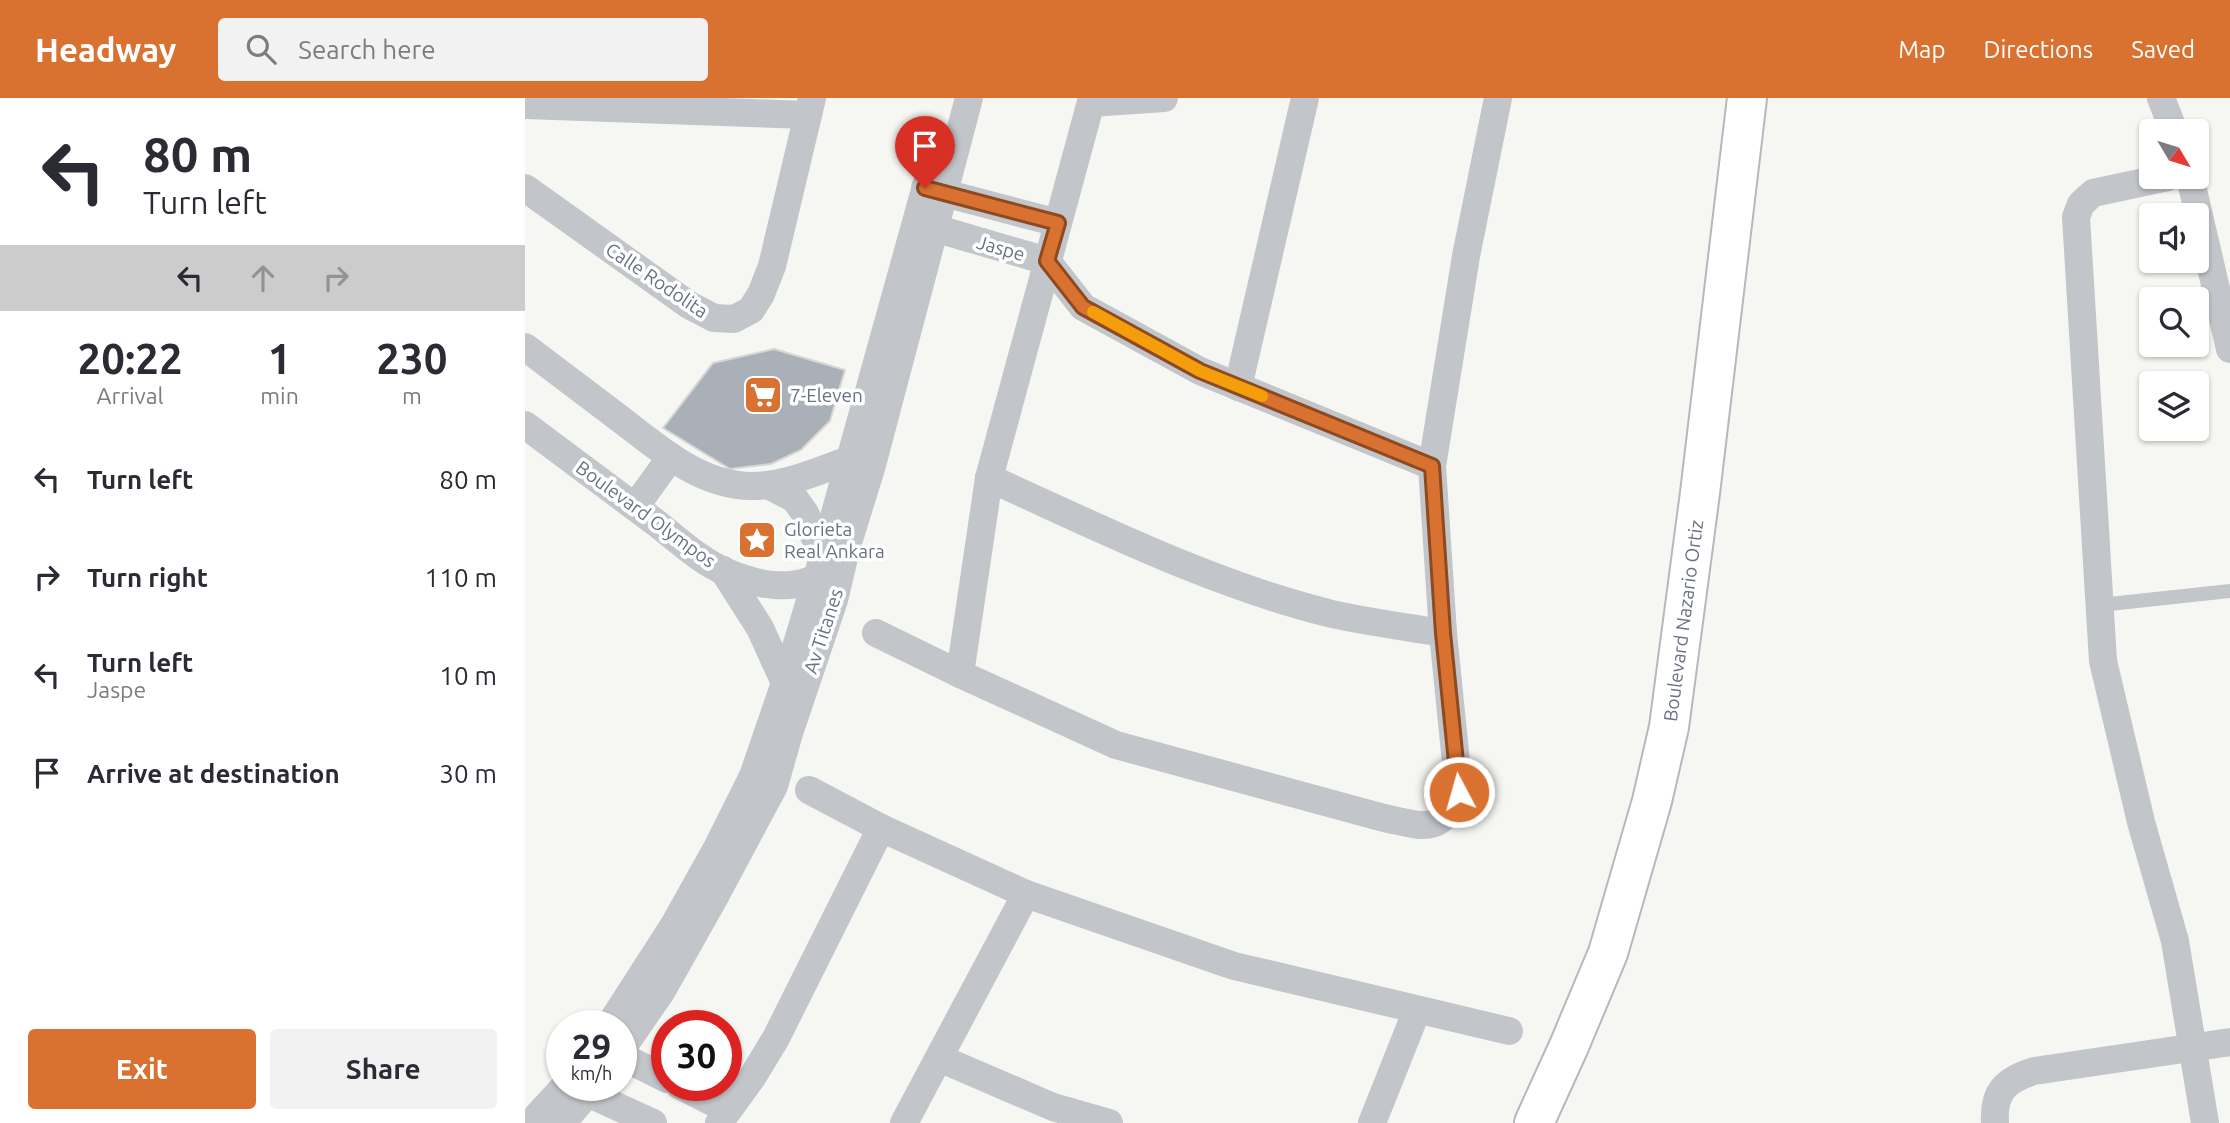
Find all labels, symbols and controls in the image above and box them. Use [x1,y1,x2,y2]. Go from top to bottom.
search box [218,18,708,81]
icon: search [242,30,280,68]
text: Headway [35,31,176,68]
text: Search here [298,35,436,64]
text: Map [1898,36,1945,63]
text: Directions [1983,36,2093,63]
text: Saved [2131,36,2195,63]
pin [895,116,955,188]
north arrow [2139,119,2209,189]
map controls [2139,119,2209,441]
icon: left [28,126,119,217]
text: 80 m [143,126,252,181]
icon: arrive [906,127,944,165]
text: Turn left [143,184,267,220]
button: sound [2139,203,2209,273]
street label: Jaspe [974,231,1028,265]
street label: Calle Rodolita [602,238,712,322]
icon: left [171,259,209,297]
icon: ahead [244,259,282,297]
icon: right [317,259,355,297]
button: search [2139,287,2209,357]
text: 20:22 [78,335,183,382]
text: 1 [268,335,291,382]
text: 230 [376,335,447,382]
button: layers [2139,371,2209,441]
supermarket icon: 7-Eleven [742,374,784,416]
text: Arrival [97,383,164,408]
text: min [260,383,299,408]
text: m [402,383,422,408]
place label: 7-Eleven [790,384,863,406]
street label: Boulevard Olympos [572,456,720,572]
icon: left [28,460,66,498]
text: Turn left [87,465,193,494]
text: 80 m [439,465,497,494]
place label: Glorieta Real Ankara [784,518,885,562]
street label: Boulevard Nazario Ortiz [1659,518,1707,723]
place icon: Glorieta Real Ankara [736,519,778,561]
icon: right [28,558,66,596]
text: Turn right [87,563,208,592]
text: 110 m [425,563,497,592]
street label: Av Titanes [799,586,847,676]
text: Turn left [87,648,193,677]
icon: left [28,656,66,694]
text: 10 m [439,661,497,690]
text: Jaspe [87,677,146,702]
icon: arrive [28,754,66,792]
position arrow [1422,755,1496,829]
text: Arrive at destination [87,759,340,788]
text: 30 m [439,759,497,788]
speed limit sign: 30 [651,1010,742,1101]
text: 29 [572,1026,611,1066]
button: Exit [28,1029,256,1109]
button: Share [270,1029,497,1109]
text: km/h [571,1063,612,1083]

